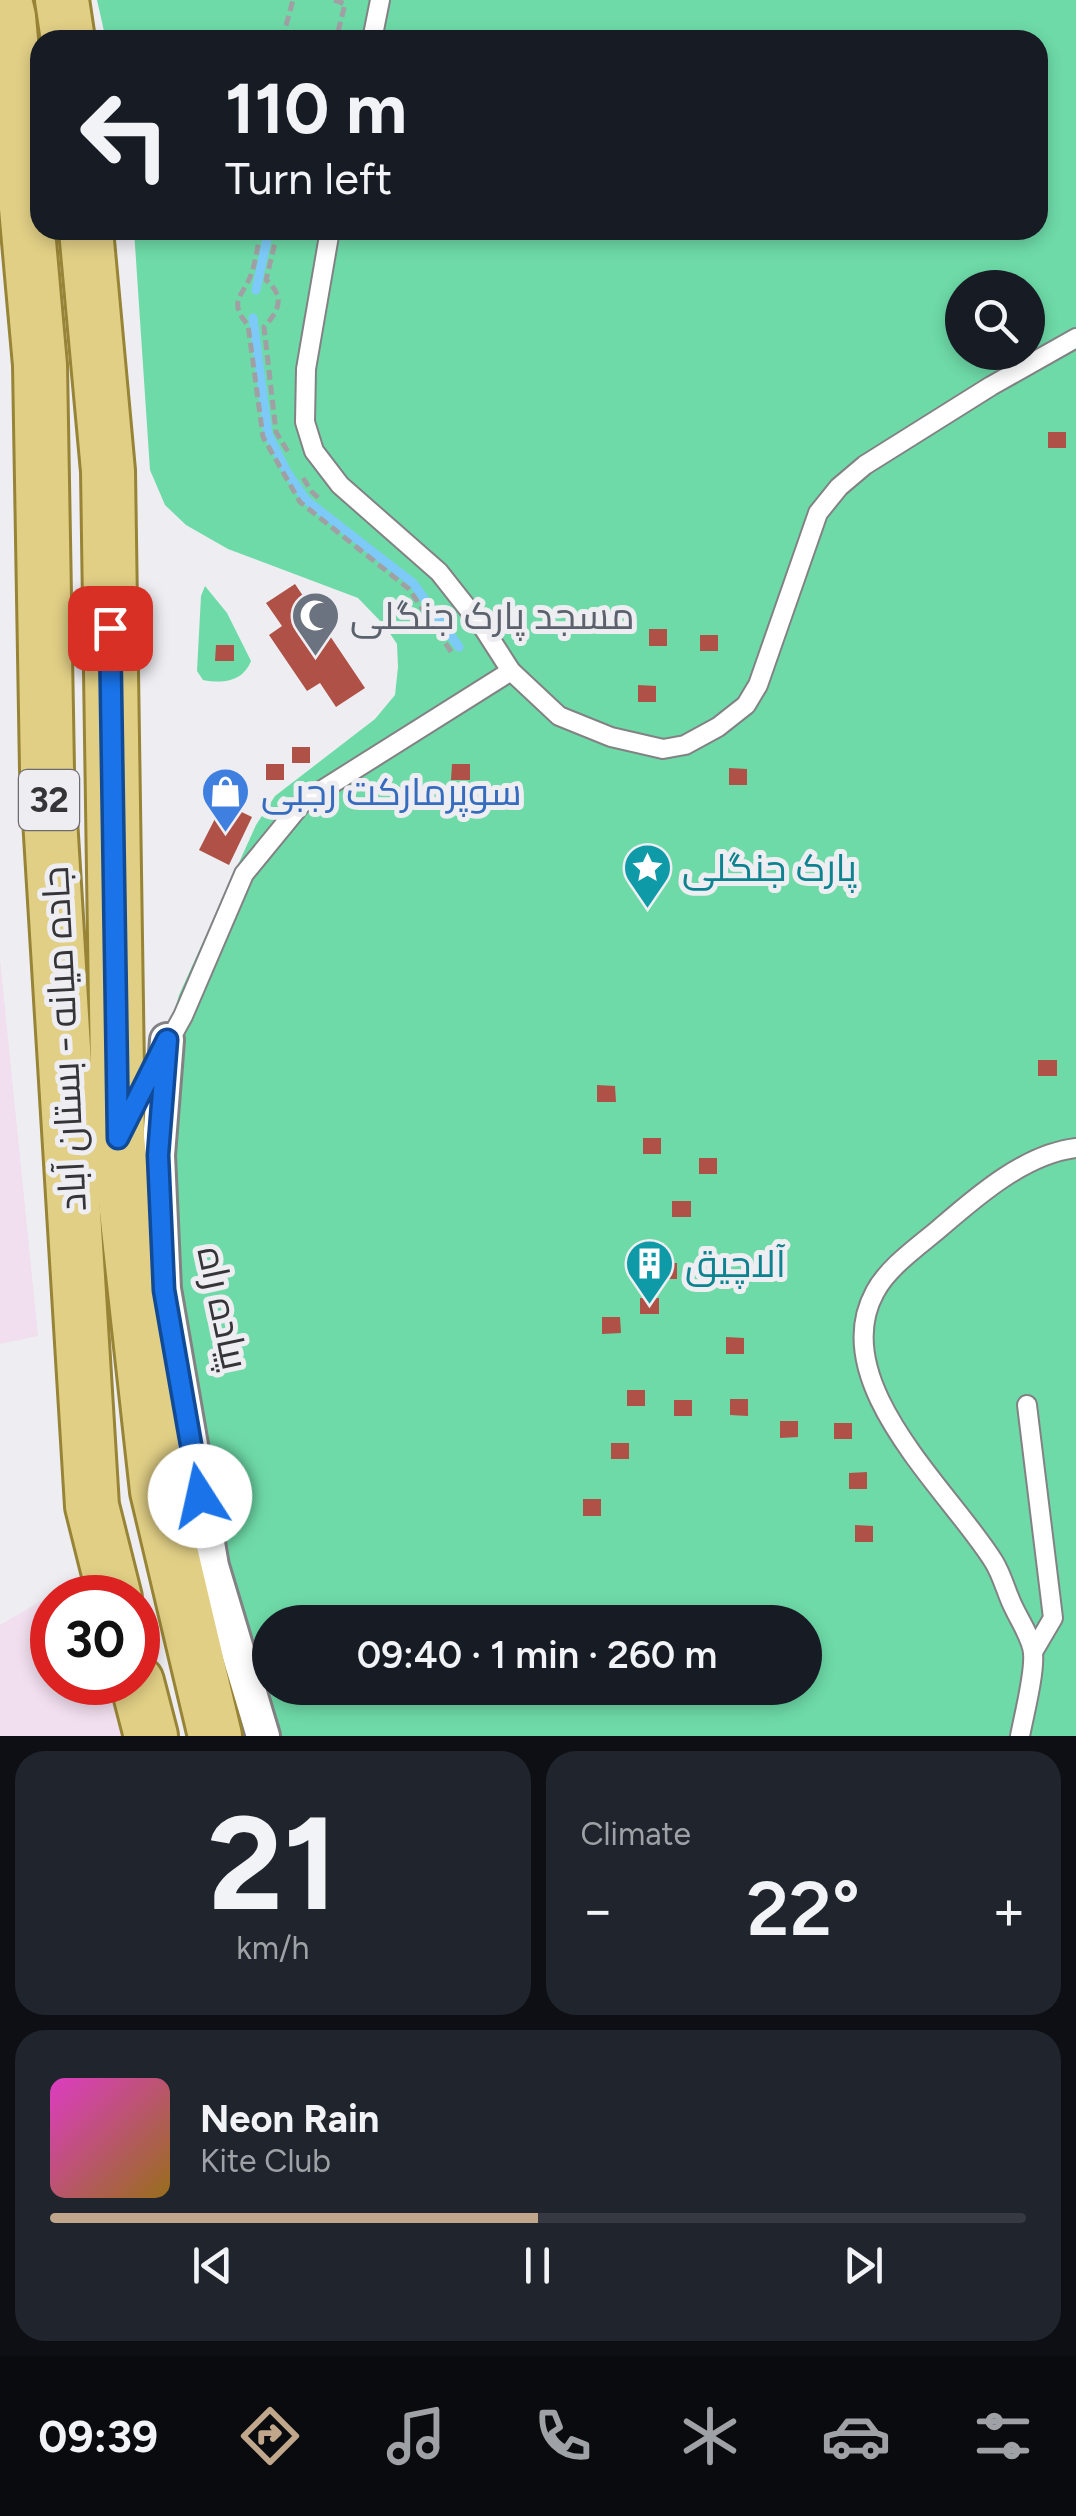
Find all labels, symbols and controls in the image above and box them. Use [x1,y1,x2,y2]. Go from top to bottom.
text: 110 m [225,66,407,151]
icon: left [60,70,190,200]
text: Turn left [225,151,392,205]
map controls [945,270,1045,370]
button: search [945,270,1045,370]
pin [68,586,153,671]
mosque icon: مسجد پارک جنگلی [289,590,341,658]
place label: مسجد پارک جنگلی [350,593,635,641]
icon: arrive [83,601,138,656]
shop icon: سوپرمارکت رجبی [200,766,252,834]
place label: سوپرمارکت رجبی [261,769,522,817]
road number: 32 [19,770,79,830]
place icon: پارک جنگلی [621,842,673,910]
place label: پارک جنگلی [682,845,857,893]
street label: جاده میانه - بستان آباد [32,865,96,1213]
building icon: آلاچیق [624,1238,676,1306]
place label: آلاچیق [685,1241,786,1289]
street label: پیاده راه [186,1242,258,1374]
position arrow [148,1444,252,1548]
speed limit sign: 30 [30,1575,160,1705]
text: 09:40 · 1 min · 260 m [357,1632,717,1678]
text: 21 [208,1786,338,1942]
text: Climate [581,1815,691,1853]
text: 22° [746,1864,860,1954]
text: − [581,1877,615,1943]
text: + [992,1877,1026,1943]
text: km/h [236,1929,309,1967]
text: Neon Rain [200,2096,379,2142]
text: Kite Club [200,2142,331,2180]
icon: previous [185,2238,240,2293]
icon: pause [510,2238,565,2293]
icon: next [836,2238,891,2293]
icon: directions [235,2401,305,2471]
icon: music [381,2401,451,2471]
icon: phone [528,2401,598,2471]
icon: climate [675,2401,745,2471]
icon: car [821,2401,891,2471]
icon: filters [968,2401,1038,2471]
text: 09:39 [38,2409,158,2463]

